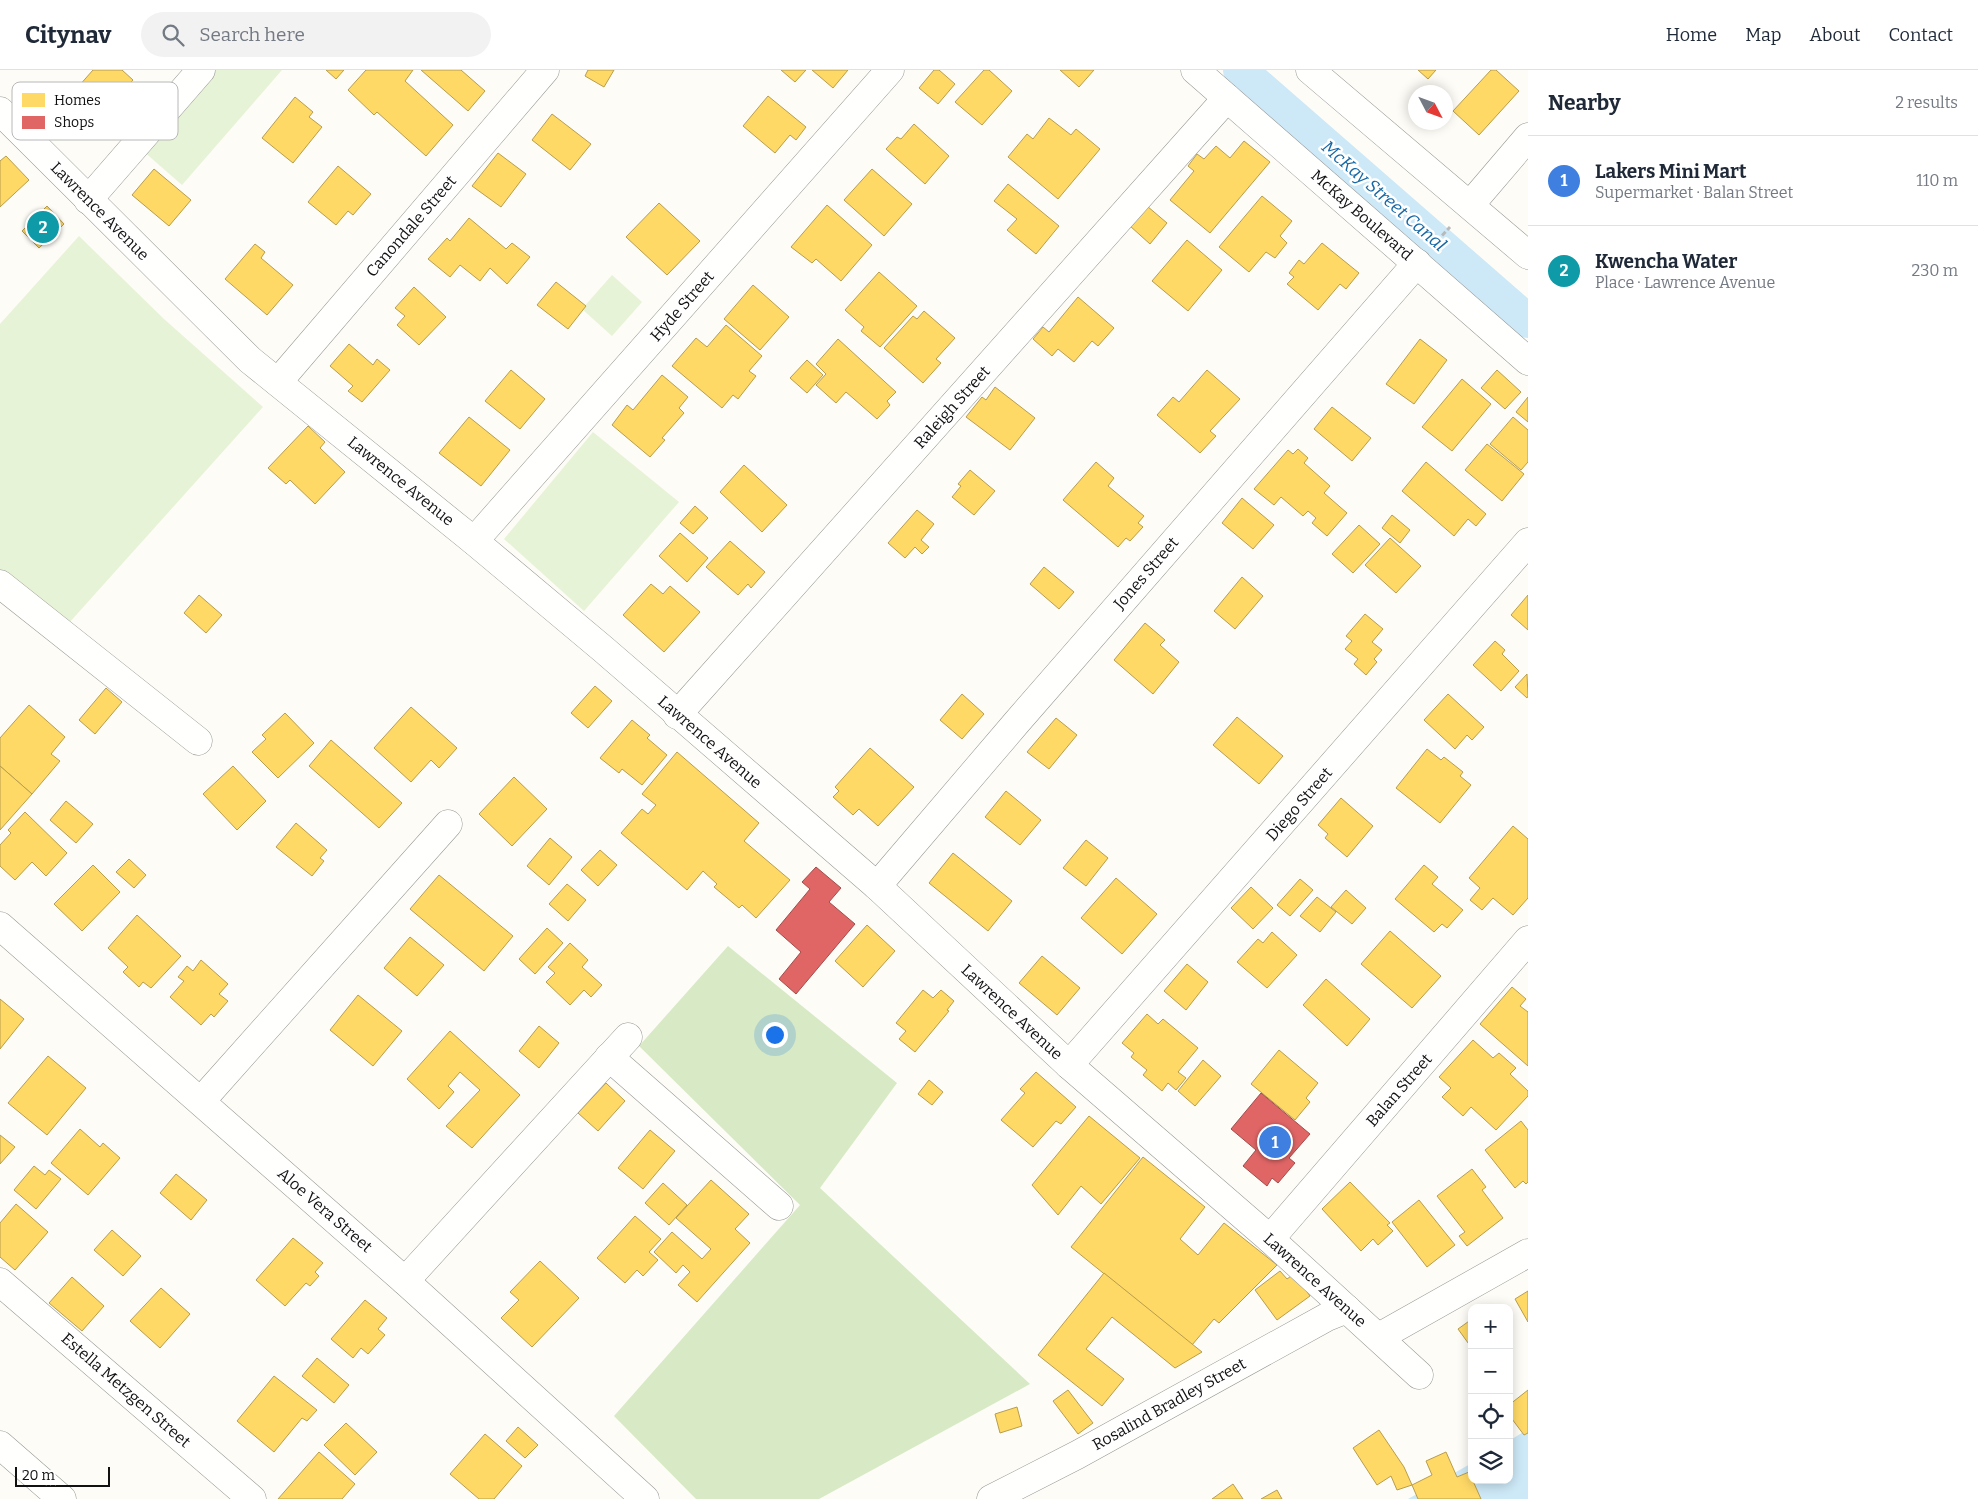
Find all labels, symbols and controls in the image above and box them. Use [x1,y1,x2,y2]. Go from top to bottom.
search box [141,12,491,57]
text: Citynav [25,21,111,49]
icon: search [159,21,187,49]
text: Search here [199,23,305,46]
text: Home [1666,24,1717,46]
text: Map [1745,24,1781,46]
text: About [1809,24,1860,46]
text: Contact [1888,24,1953,46]
legend [12,82,178,140]
north arrow [1408,85,1453,130]
text: Nearby [1548,90,1621,116]
text: Homes [54,92,101,109]
text: 2 results [1895,93,1958,112]
text: Shops [54,114,94,131]
water label: McKay Street Canal [1317,136,1451,256]
street label: Lawrence Avenue [47,158,153,264]
text: Lakers Mini Mart [1595,160,1747,183]
street label: McKay Boulevard [1307,166,1417,265]
street label: Canondale Street [362,171,460,281]
text: 1 [1561,171,1567,190]
text: 110 m [1916,171,1958,190]
text: Supermarket · Balan Street [1595,183,1793,202]
pin: 2 [27,208,59,246]
text: Kwencha Water [1595,250,1737,273]
text: 2 [1559,261,1569,280]
text: 230 m [1911,261,1958,280]
street label: Hyde Street [646,267,718,345]
text: Place · Lawrence Avenue [1595,273,1775,292]
street label: Raleigh Street [910,362,994,452]
street label: Lawrence Avenue [344,432,458,530]
street label: Jones Street [1109,533,1183,614]
street label: Lawrence Avenue [654,692,766,792]
street label: Diego Street [1262,763,1336,845]
street label: Lawrence Avenue [957,960,1067,1064]
your location [762,1022,788,1048]
street label: Balan Street [1362,1050,1436,1130]
pin: 1 [1259,1123,1291,1161]
street label: Aloe Vera Street [274,1164,376,1256]
street label: Lawrence Avenue [1260,1229,1370,1331]
map controls [1468,1304,1513,1484]
button: + [1468,1304,1513,1349]
street label: Estella Metzgen Street [58,1329,195,1451]
button: − [1468,1349,1513,1394]
street label: Rosalind Bradley Street [1089,1354,1249,1454]
button: locate [1468,1394,1513,1439]
button: layers [1468,1439,1513,1484]
scale bar [15,1464,110,1487]
text: 20 m [22,1467,55,1484]

